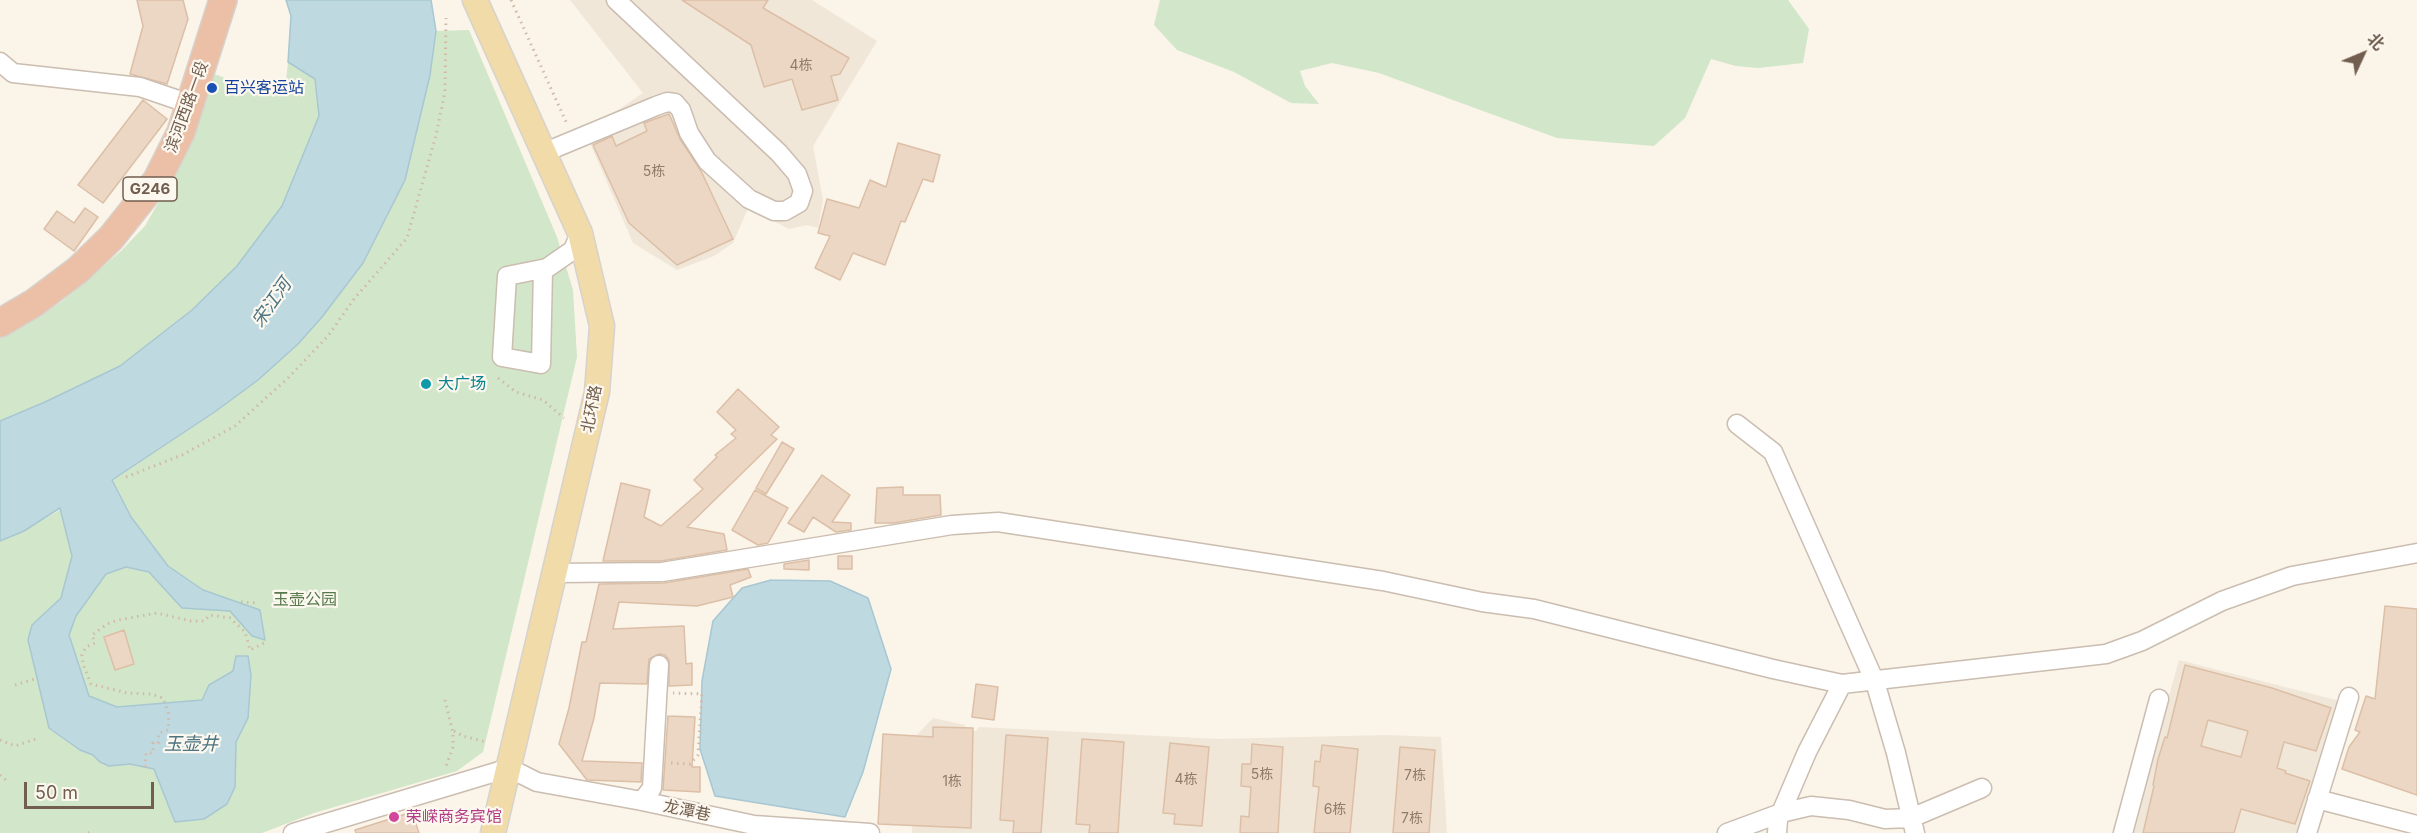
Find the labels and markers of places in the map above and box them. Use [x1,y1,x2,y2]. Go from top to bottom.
place label: 百兴客运站 [224,78,304,98]
marker: 百兴客运站 [205,81,219,95]
place label: 大广场 [438,374,486,394]
marker: 大广场 [419,377,433,391]
place label: 荣嵘商务宾馆 [406,807,502,827]
marker: 荣嵘商务宾馆 [387,810,401,824]

